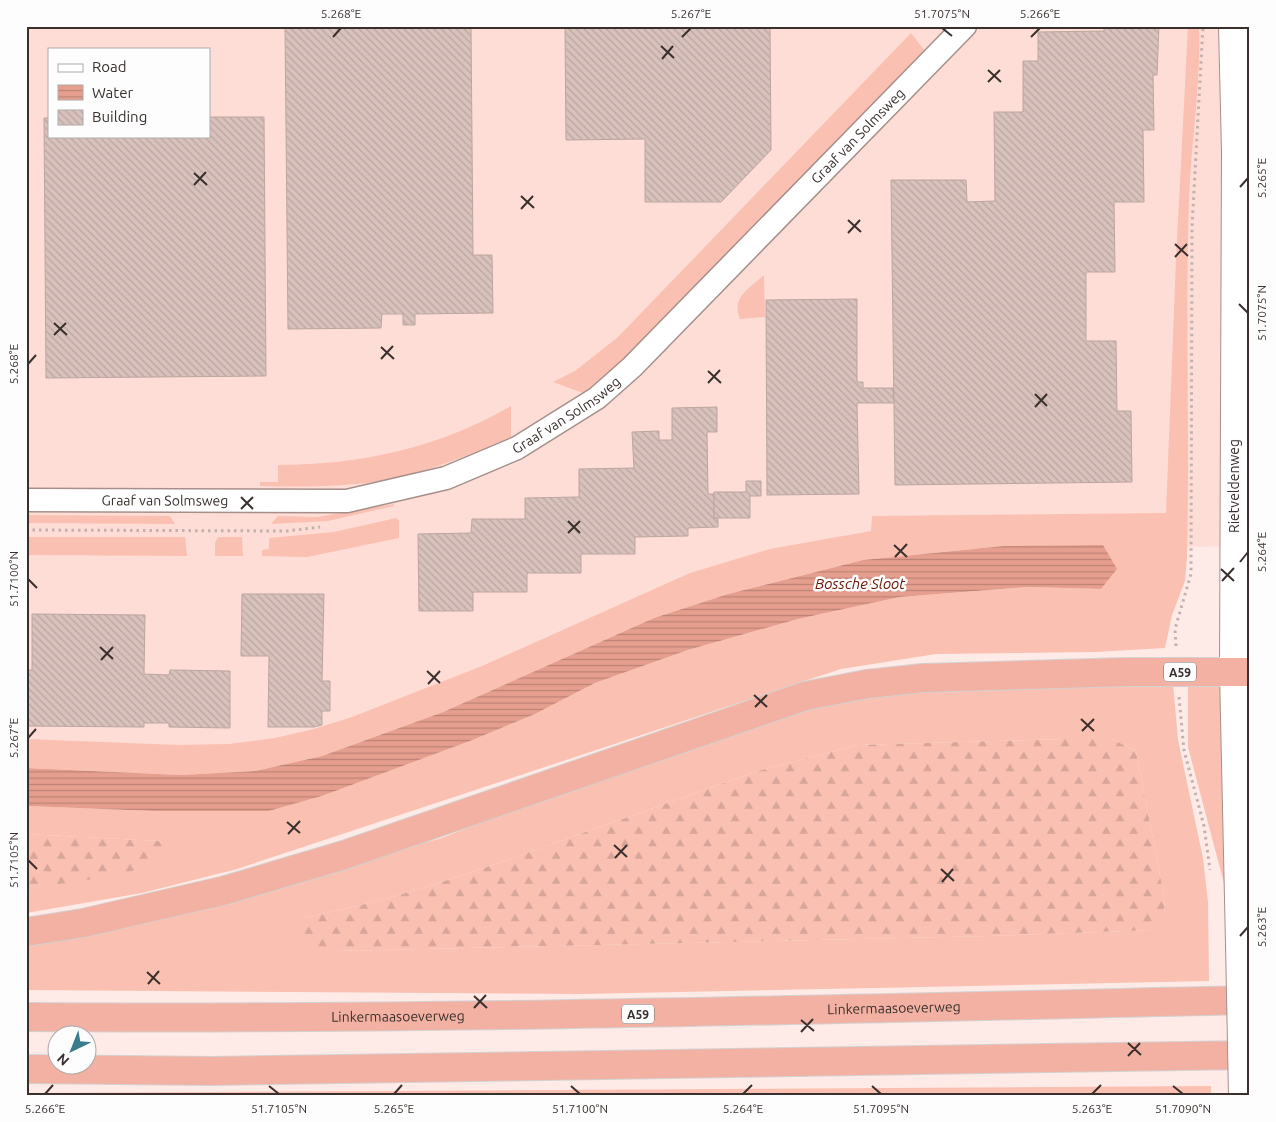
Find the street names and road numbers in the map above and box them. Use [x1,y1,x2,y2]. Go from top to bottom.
street label: Graaf van Solmsweg [808,85,908,187]
street label: Graaf van Solmsweg [509,373,624,457]
street label: Rietveldenweg [1226,439,1242,533]
street label: Graaf van Solmsweg [102,492,228,509]
road number: A59 [1164,662,1196,682]
street label: Linkermaasoeverweg [827,999,961,1017]
road number: A59 [622,1004,654,1024]
street label: Linkermaasoeverweg [331,1008,465,1025]

